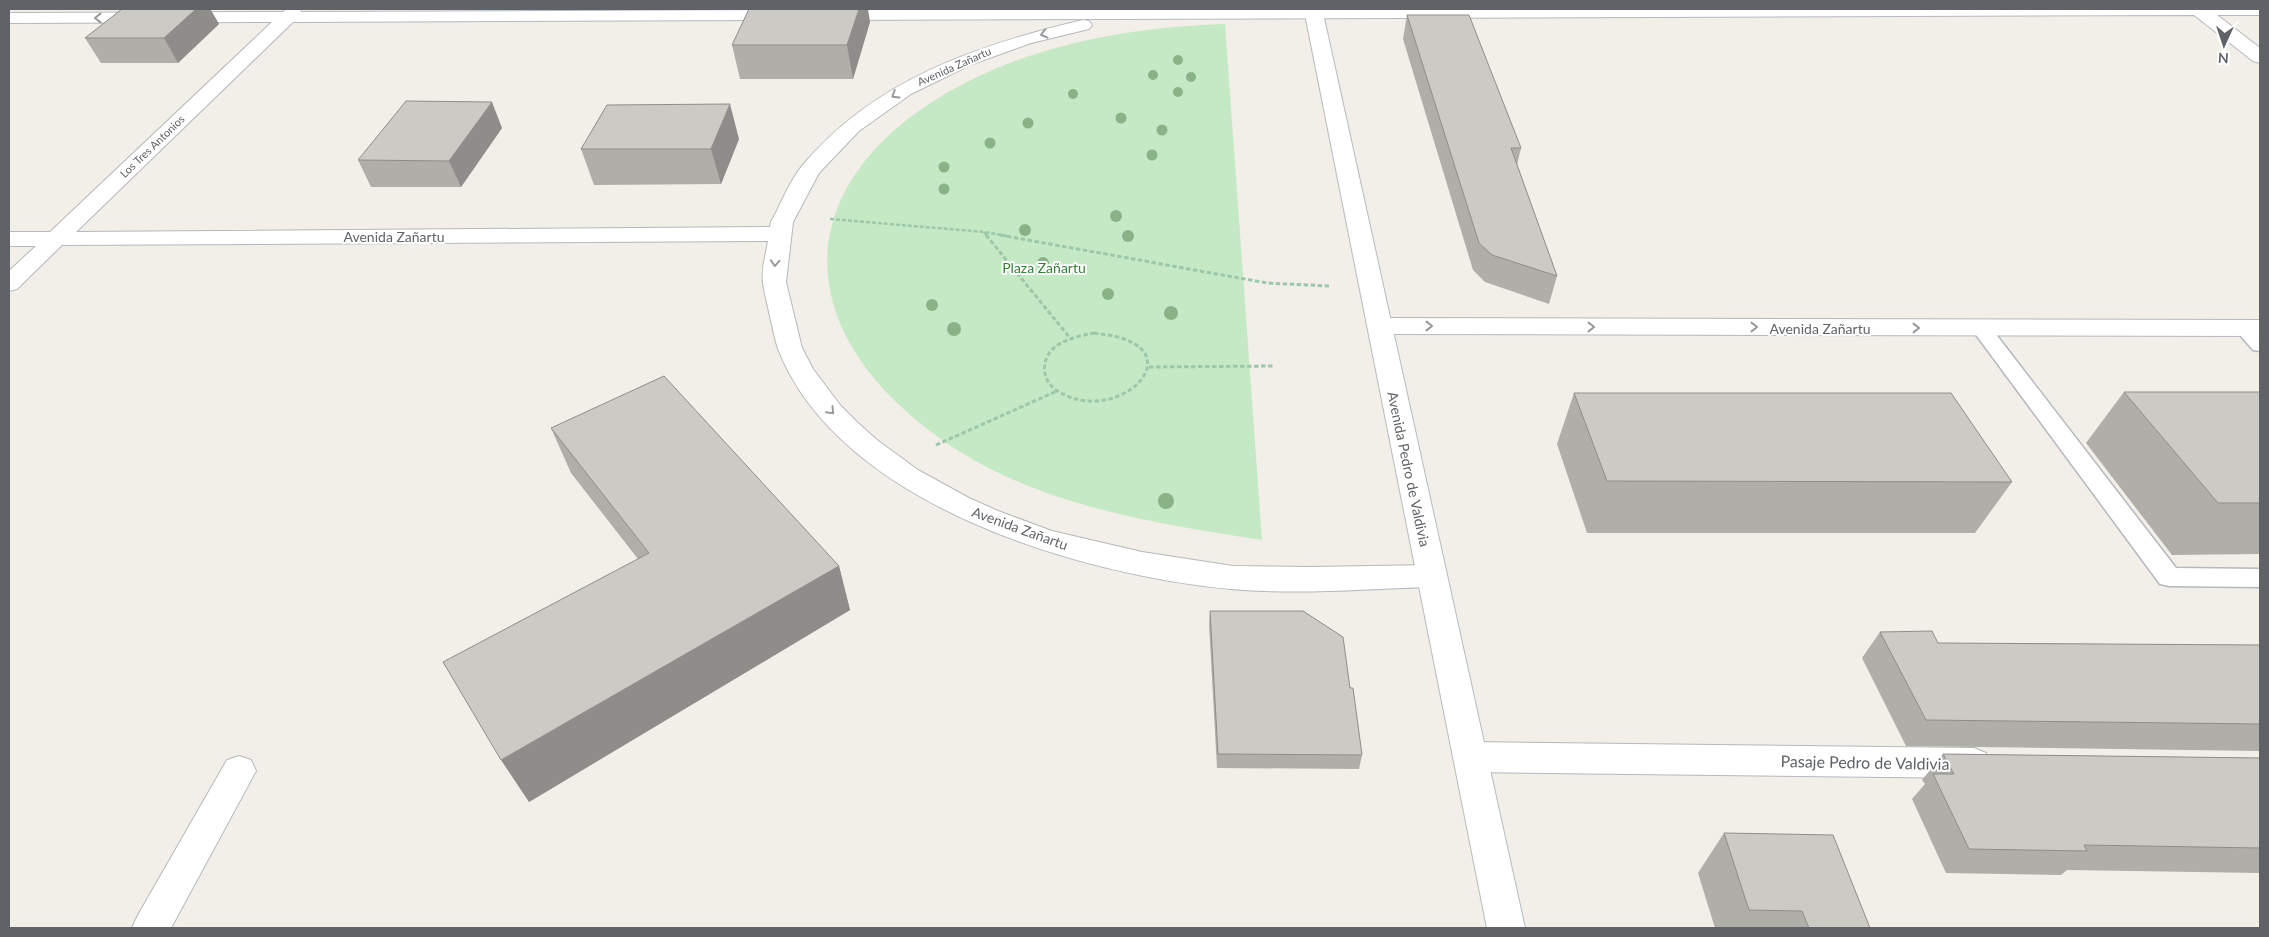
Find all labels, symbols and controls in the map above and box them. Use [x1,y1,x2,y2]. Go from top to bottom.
one-way arrow [93,13,101,23]
north arrow [2199,20,2249,70]
one-way arrow [1040,28,1049,39]
street label: Avenida Zañartu [915,44,993,88]
text: N [2217,50,2229,67]
one-way arrow [891,88,900,98]
street label: Los Tres Antonios [117,112,187,180]
street label: Avenida Zañartu [344,228,444,245]
park label: Plaza Zañartu [1002,259,1086,276]
one-way arrow [769,260,780,268]
street label: Avenida Zañartu [1770,320,1870,337]
one-way arrow [1425,321,1433,331]
one-way arrow [1588,322,1595,332]
one-way arrow [1750,322,1758,332]
one-way arrow [1912,323,1920,333]
street label: Avenida Pedro de Valdivia [1384,390,1434,548]
one-way arrow [825,405,834,414]
street label: Avenida Zañartu [970,503,1070,553]
street label: Pasaje Pedro de Valdivia [1780,751,1950,773]

